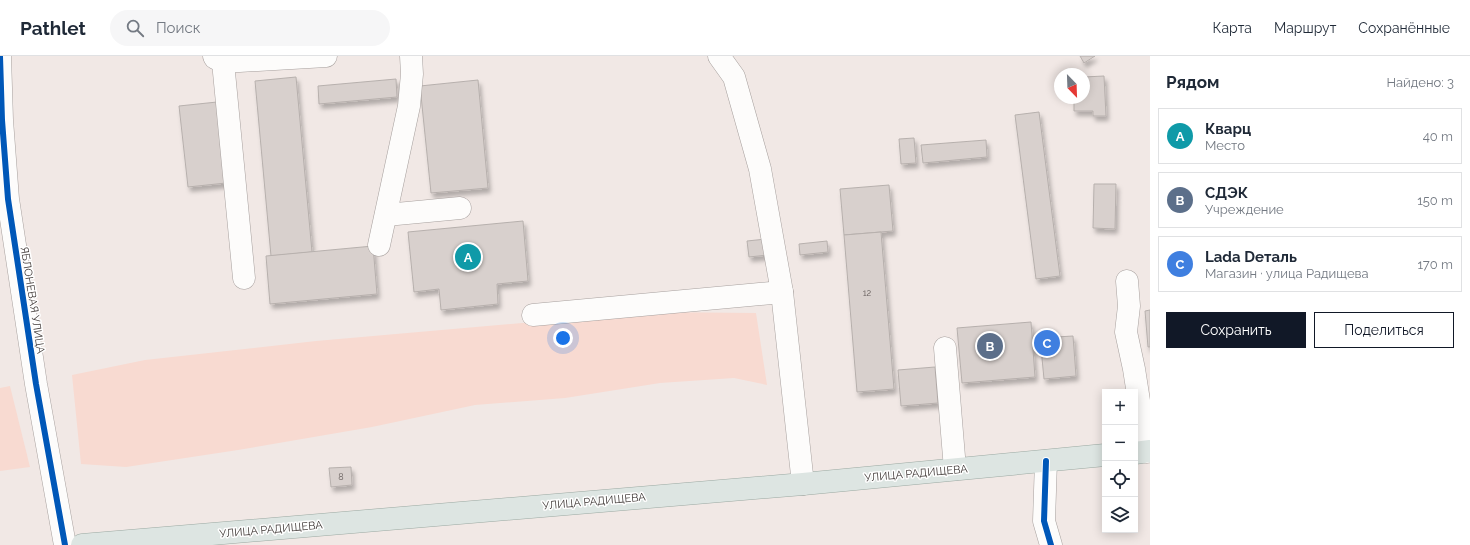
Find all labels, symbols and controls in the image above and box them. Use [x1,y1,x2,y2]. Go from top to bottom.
search box [110,10,390,46]
text: Pathlet [20,17,86,39]
icon: search [124,17,146,39]
text: Поиск [156,19,200,37]
text: Карта [1213,20,1252,36]
text: Маршрут [1274,20,1336,36]
text: Сохранённые [1358,20,1450,36]
north arrow [1054,68,1090,104]
text: Рядом [1166,72,1219,92]
text: Найдено: 3 [1386,75,1454,90]
text: Кварц [1205,120,1251,138]
text: A [1176,129,1184,144]
text: 40 m [1423,129,1453,144]
text: Место [1205,138,1245,153]
text: СДЭК [1205,184,1248,202]
text: B [1176,193,1184,208]
text: 150 m [1417,193,1453,208]
text: Учреждение [1205,202,1284,217]
pin: A [455,242,481,272]
street label: ЯБЛОНЕВАЯ УЛИЦА [18,246,47,355]
text: Lada Dеталь [1205,248,1297,266]
text: C [1176,257,1184,272]
text: 170 m [1417,257,1453,272]
text: Магазин · улица Радищева [1205,266,1369,281]
house number: 12 [863,288,872,298]
button: Сохранить [1166,312,1306,348]
button: Поделиться [1314,312,1454,348]
your location [553,328,573,348]
pin: C [1034,328,1060,358]
pin: B [977,331,1003,361]
map controls [1102,389,1138,533]
button: + [1102,389,1138,425]
button: − [1102,425,1138,461]
button: locate [1102,461,1138,497]
street label: УЛИЦА РАДИЩЕВА [864,462,969,484]
house number: 8 [338,472,344,482]
street label: УЛИЦА РАДИЩЕВА [542,490,647,512]
button: layers [1102,497,1138,533]
street label: УЛИЦА РАДИЩЕВА [219,518,324,540]

